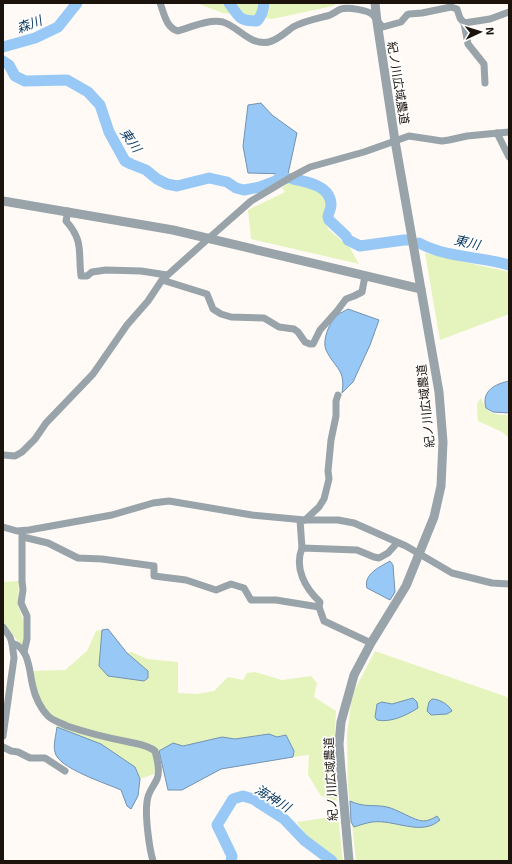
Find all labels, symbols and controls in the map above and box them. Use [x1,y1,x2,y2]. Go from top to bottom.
water label: 森川 [14,11,46,36]
north arrow [460,12,500,52]
text: N [484,27,497,36]
street label: 紀ノ川広域農道 [386,40,412,125]
water label: 東川 [117,125,146,157]
water label: 東川 [453,231,483,253]
street label: 紀ノ川広域農道 [414,364,436,449]
street label: 紀ノ川広域農道 [321,737,339,821]
water label: 海神川 [252,781,296,816]

